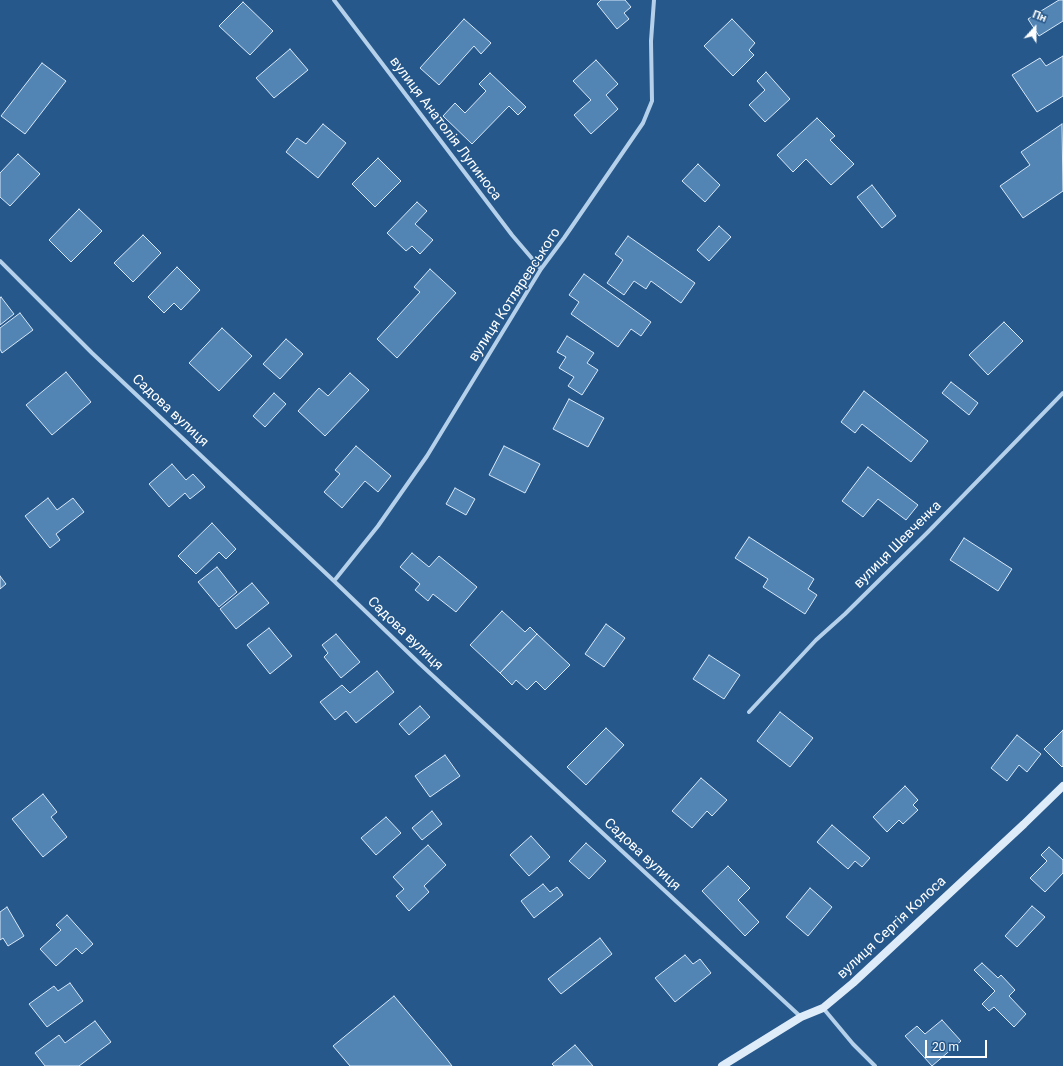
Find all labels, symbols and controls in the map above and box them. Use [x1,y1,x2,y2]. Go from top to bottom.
north arrow [1015,8,1055,48]
text: Пн [1031,8,1048,25]
street label: вулиця Анатолія Лупиноса [386,54,504,204]
street label: вулиця Котляревського [465,225,565,365]
street label: Садова вулиця [128,371,212,451]
street label: вулиця Шевченка [851,498,945,592]
street label: Садова вулиця [364,594,446,674]
street label: Садова вулиця [600,815,684,895]
street label: вулиця Сергія Колоса [834,873,950,983]
scale bar [927,1032,989,1058]
text: 20 m [932,1040,959,1054]

